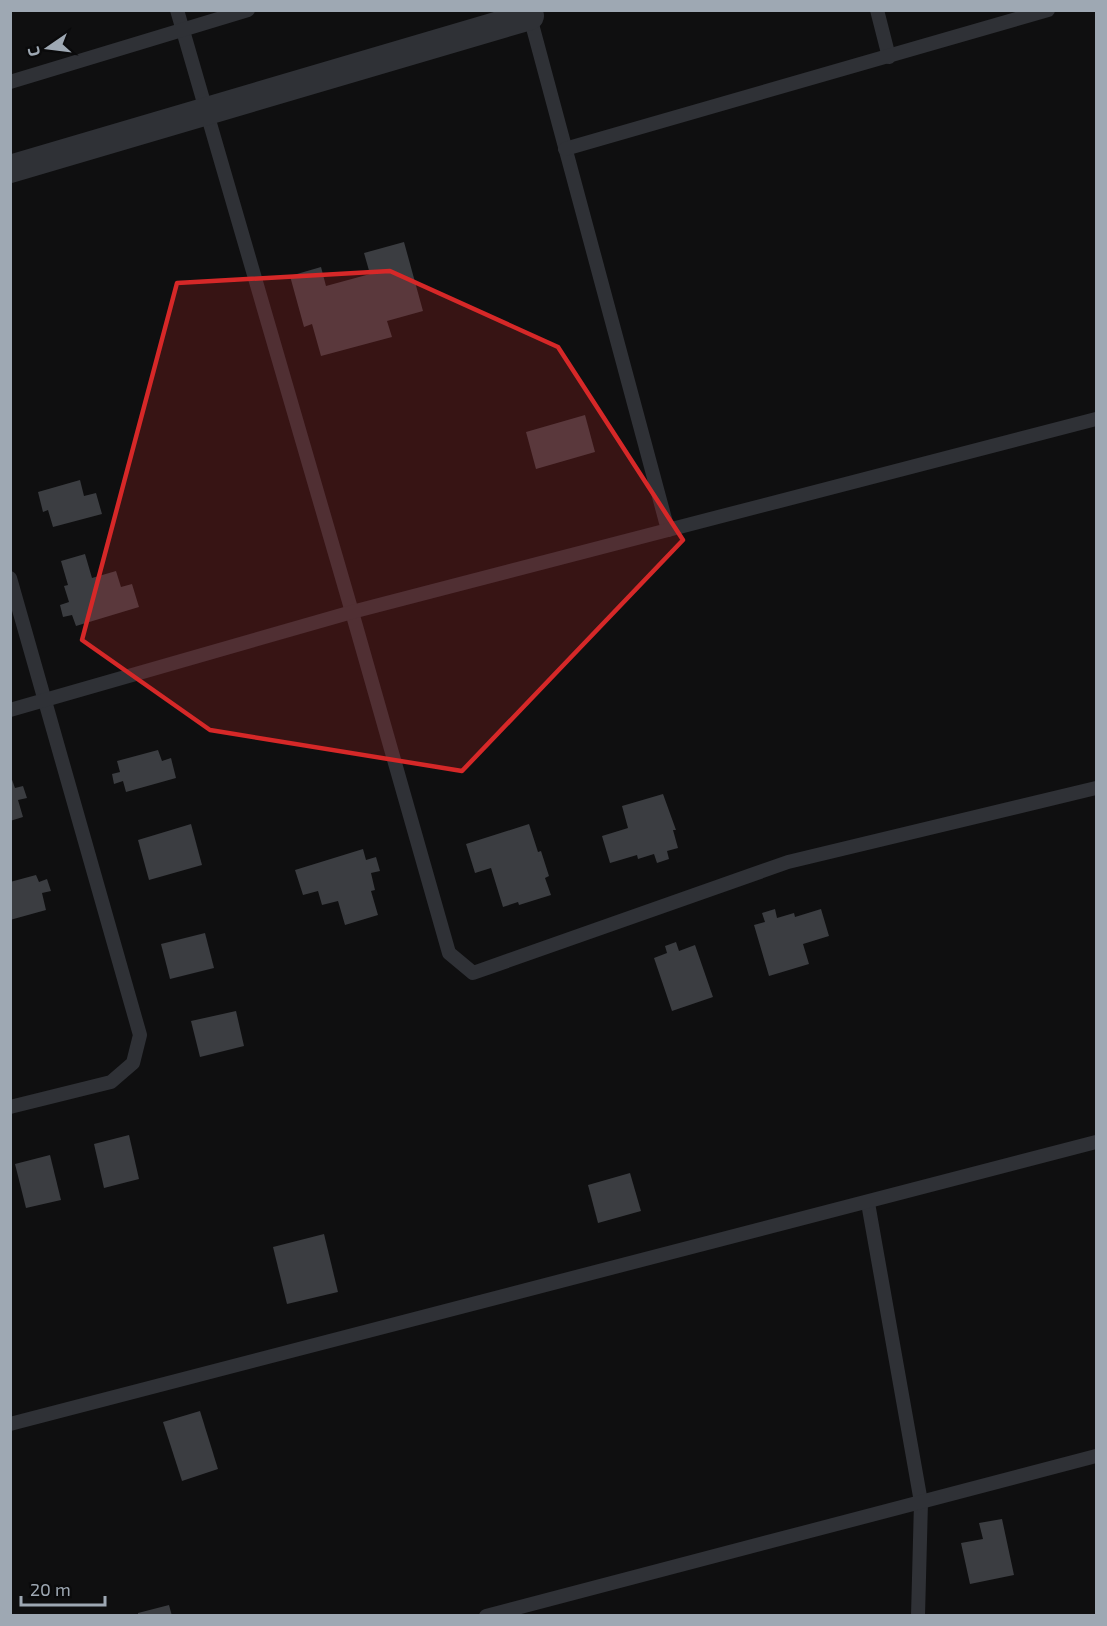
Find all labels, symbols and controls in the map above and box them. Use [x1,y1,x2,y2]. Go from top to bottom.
north arrow [18,18,78,78]
text: С [23,45,43,59]
scale bar [21,1569,105,1607]
text: 20 m [30,1578,71,1600]

